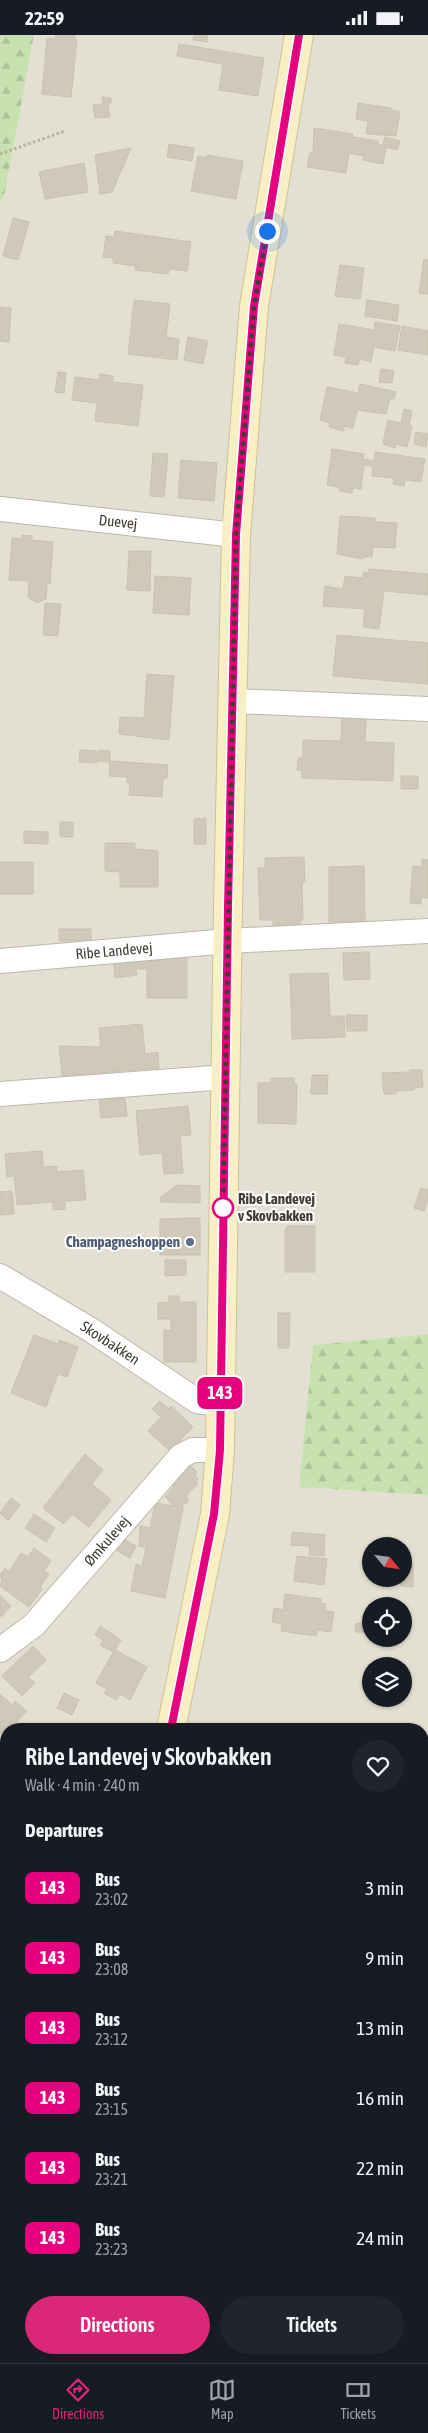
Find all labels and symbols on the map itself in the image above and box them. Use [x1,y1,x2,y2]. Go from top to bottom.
your location [255,219,280,244]
street label: Duevej [98,511,138,532]
street label: Ribe Landevej [75,939,153,962]
place label: Ribe Landevej v Skovbakken [238,1190,315,1224]
marker: Ribe Landevej v Skovbakken [212,1197,234,1219]
place label: Champagneshoppen [66,1233,180,1250]
marker: Champagneshoppen [184,1236,196,1248]
street label: Skovbakken [78,1317,143,1368]
line badge: 143 [191,1377,249,1409]
street label: Ømkulevej [80,1512,133,1569]
north arrow [362,1537,412,1587]

